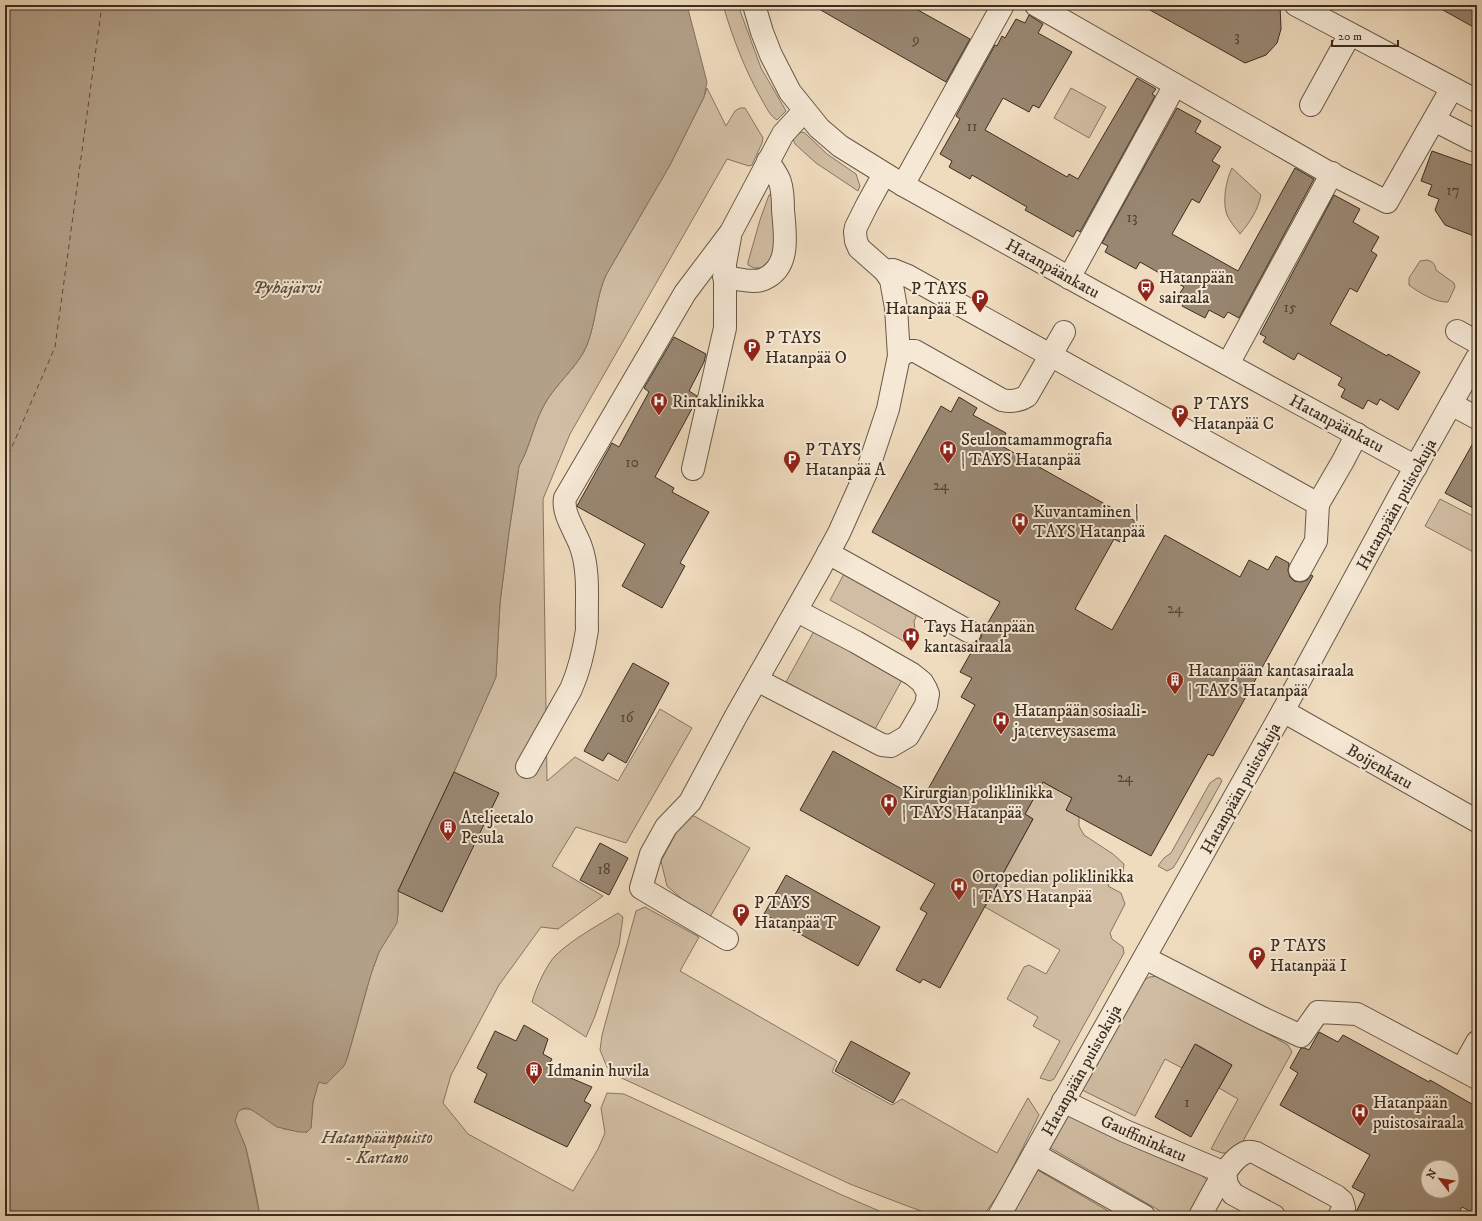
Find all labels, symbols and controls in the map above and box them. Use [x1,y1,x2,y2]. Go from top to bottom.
scale bar [1332,22,1398,48]
house number: 3 [1234,27,1240,46]
text: 20 m [1338,29,1362,44]
house number: 9 [911,30,920,49]
house number: 11 [966,117,978,136]
house number: 17 [1446,181,1460,200]
house number: 13 [1126,208,1138,227]
street label: Hatanpäänkatu [1002,234,1103,304]
place label: Hatanpään sairaala [1159,267,1234,309]
water label: Pyhäjärvi [253,277,323,299]
bus stop icon: Hatanpään sairaala [1136,277,1156,302]
place label: P TAYS Hatanpää E [885,278,967,320]
parking icon: P TAYS Hatanpää E [970,288,990,313]
house number: 15 [1284,298,1297,317]
place label: P TAYS Hatanpää O [765,327,847,369]
parking icon: P TAYS Hatanpää O [742,337,762,362]
street label: Hatanpäänkatu [1285,390,1388,458]
hospital icon: Rintaklinikka [649,391,669,416]
place label: Rintaklinikka [672,391,765,413]
place label: P TAYS Hatanpää C [1193,393,1274,435]
parking icon: P TAYS Hatanpää C [1170,403,1190,428]
place label: Seulontamammografia | TAYS Hatanpää [961,429,1113,471]
street label: Hatanpään puistokuja [1352,434,1442,574]
place label: P TAYS Hatanpää A [805,439,886,481]
hospital icon: Seulontamammografia | TAYS Hatanpää [938,439,958,464]
parking icon: P TAYS Hatanpää A [782,449,802,474]
house number: 10 [625,453,639,472]
house number: 24 [933,476,949,495]
place label: Kuvantaminen | TAYS Hatanpää [1033,501,1146,543]
hospital icon: Kuvantaminen | TAYS Hatanpää [1010,511,1030,536]
house number: 24 [1167,599,1183,618]
place label: Tays Hatanpään kantasairaala [924,616,1035,658]
hospital icon: Tays Hatanpään kantasairaala [901,626,921,651]
place label: Hatanpään kantasairaala | TAYS Hatanpää [1188,660,1355,702]
building icon: Hatanpään kantasairaala | TAYS Hatanpää [1165,670,1185,695]
place label: Hatanpään sosiaali- ja terveysasema [1011,700,1147,742]
house number: 16 [620,708,635,727]
hospital icon: Hatanpään sosiaali- ja terveysasema [991,710,1011,735]
street label: Hatanpään puistokuja [1196,718,1286,858]
street label: Boijenkatu [1343,739,1416,795]
house number: 24 [1117,768,1133,787]
place label: Kirurgian poliklinikka | TAYS Hatanpää [902,782,1054,824]
hospital icon: Kirurgian poliklinikka | TAYS Hatanpää [879,792,899,817]
place label: Ateljeetalo Pesula [461,807,534,849]
building icon: Ateljeetalo Pesula [438,817,458,842]
house number: 18 [597,860,611,879]
place label: Ortopedian poliklinikka | TAYS Hatanpää [972,866,1135,908]
hospital icon: Ortopedian poliklinikka | TAYS Hatanpää [949,876,969,901]
place label: P TAYS Hatanpää T [754,892,837,934]
parking icon: P TAYS Hatanpää T [731,902,751,927]
place label: P TAYS Hatanpää I [1270,935,1347,977]
parking icon: P TAYS Hatanpää I [1247,945,1267,970]
street label: Hatanpään puistokuja [1037,1000,1127,1140]
building icon: Idmanin huvila [524,1060,544,1085]
place label: Idmanin huvila [547,1060,650,1082]
place label: Hatanpään puistosairaala [1372,1092,1465,1134]
house number: 1 [1184,1093,1190,1112]
hospital icon: Hatanpään puistosairaala [1350,1102,1370,1127]
street label: Gauffininkatu [1097,1110,1190,1168]
park label: Hatanpäänpuisto - Kartano [320,1127,433,1169]
north arrow [1420,1159,1460,1199]
text: N [1424,1167,1441,1182]

